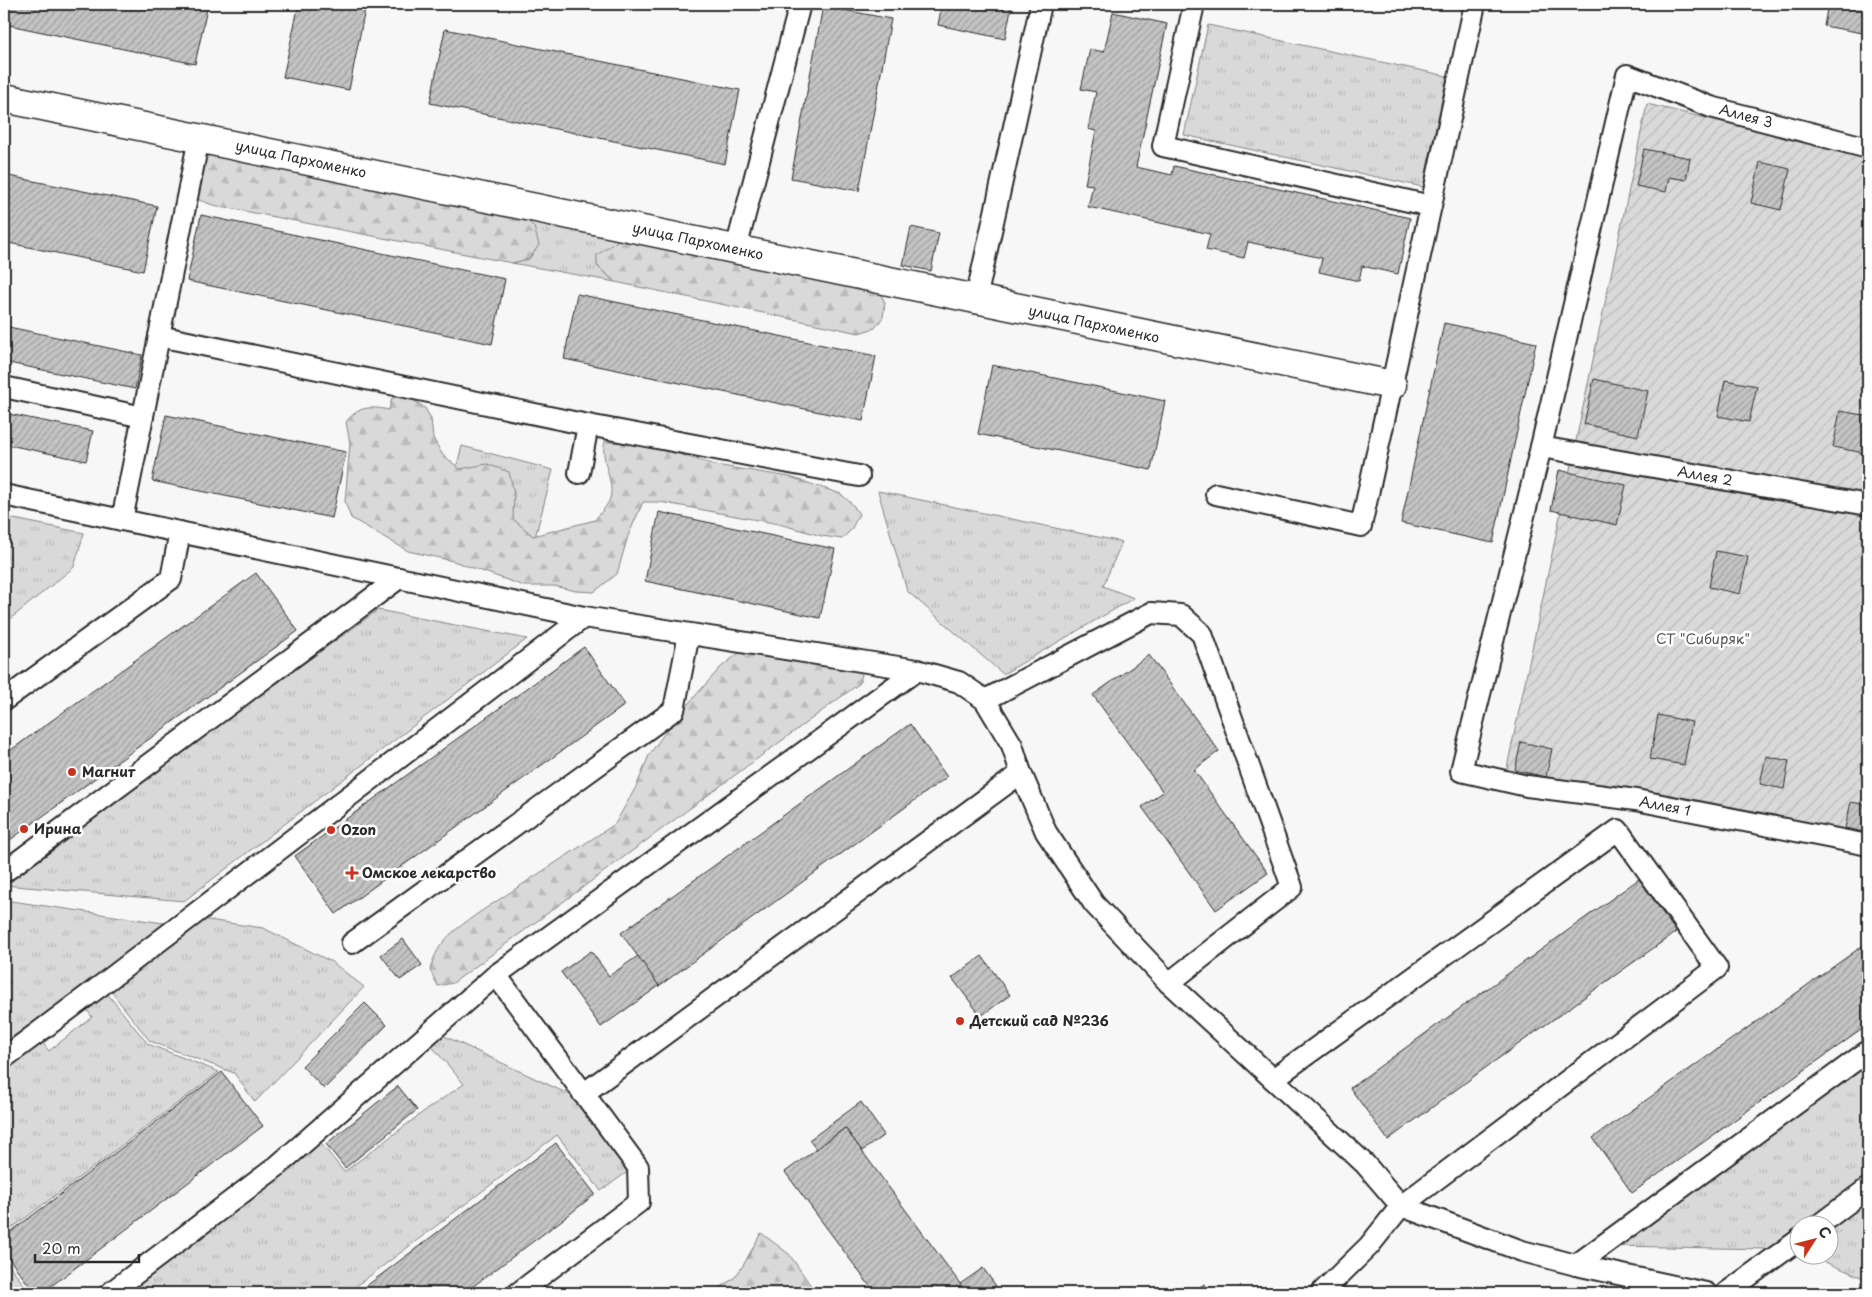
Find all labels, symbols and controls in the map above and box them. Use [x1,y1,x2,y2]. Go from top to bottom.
street label: Аллея 3 [1717,98,1775,133]
street label: улица Пархоменко [234,134,369,183]
street label: улица Пархоменко [631,216,766,265]
street label: улица Пархоменко [1027,299,1162,348]
street label: Аллея 2 [1676,460,1734,491]
park label: СТ "Сибиряк" [1656,628,1750,649]
place label: Магнит [82,761,136,782]
marker: Магнит [66,766,78,778]
street label: Аллея 1 [1638,790,1693,821]
place label: Ирина [34,818,82,839]
place label: Ozon [341,819,376,840]
marker: Ирина [18,823,30,835]
marker: Ozon [325,824,337,836]
place label: Омское лекарство [362,862,496,883]
marker: Омское лекарство [346,867,358,879]
place label: Детский сад №236 [969,1010,1109,1031]
marker: Детский сад №236 [954,1015,966,1027]
north arrow [1790,1214,1840,1264]
text: С [1813,1222,1837,1242]
scale bar [35,1232,139,1264]
text: 20 m [42,1236,81,1259]

